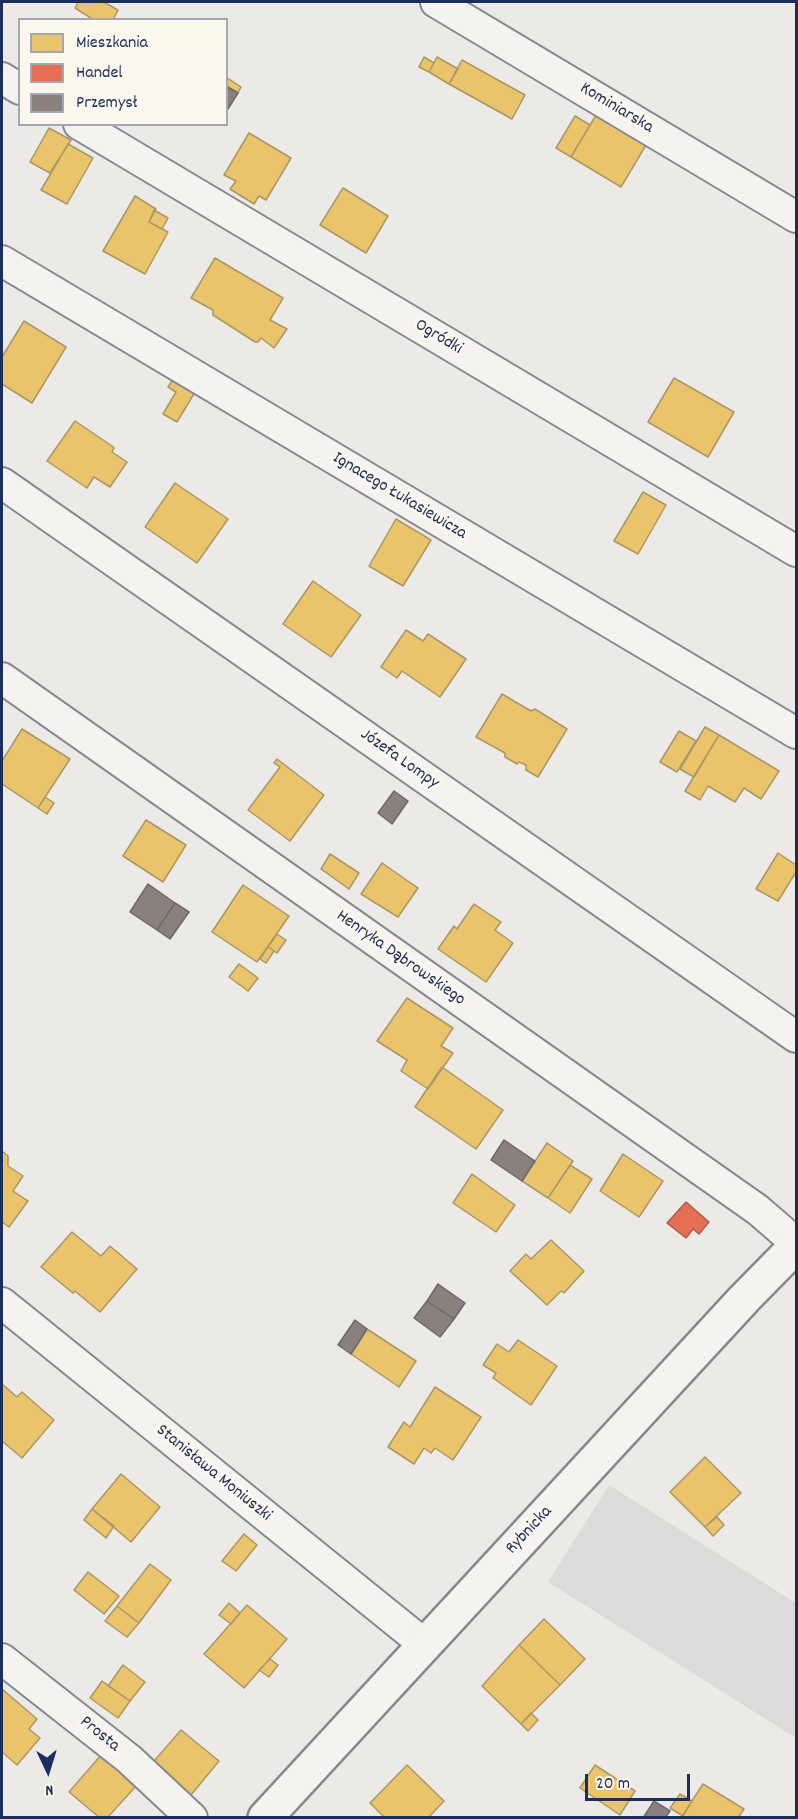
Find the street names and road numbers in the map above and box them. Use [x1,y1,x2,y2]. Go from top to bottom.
street label: Kominiarska [575,79,657,139]
street label: Ogródki [410,315,466,361]
street label: Ignacego Łukasiewicza [328,448,470,546]
street label: Józefa Lompy [355,725,443,795]
street label: Henryka Dąbrowskiego [331,906,469,1012]
street label: Stanisława Moniuszki [151,1421,275,1527]
street label: Rybnicka [502,1502,558,1560]
street label: Prosta [75,1712,123,1758]

